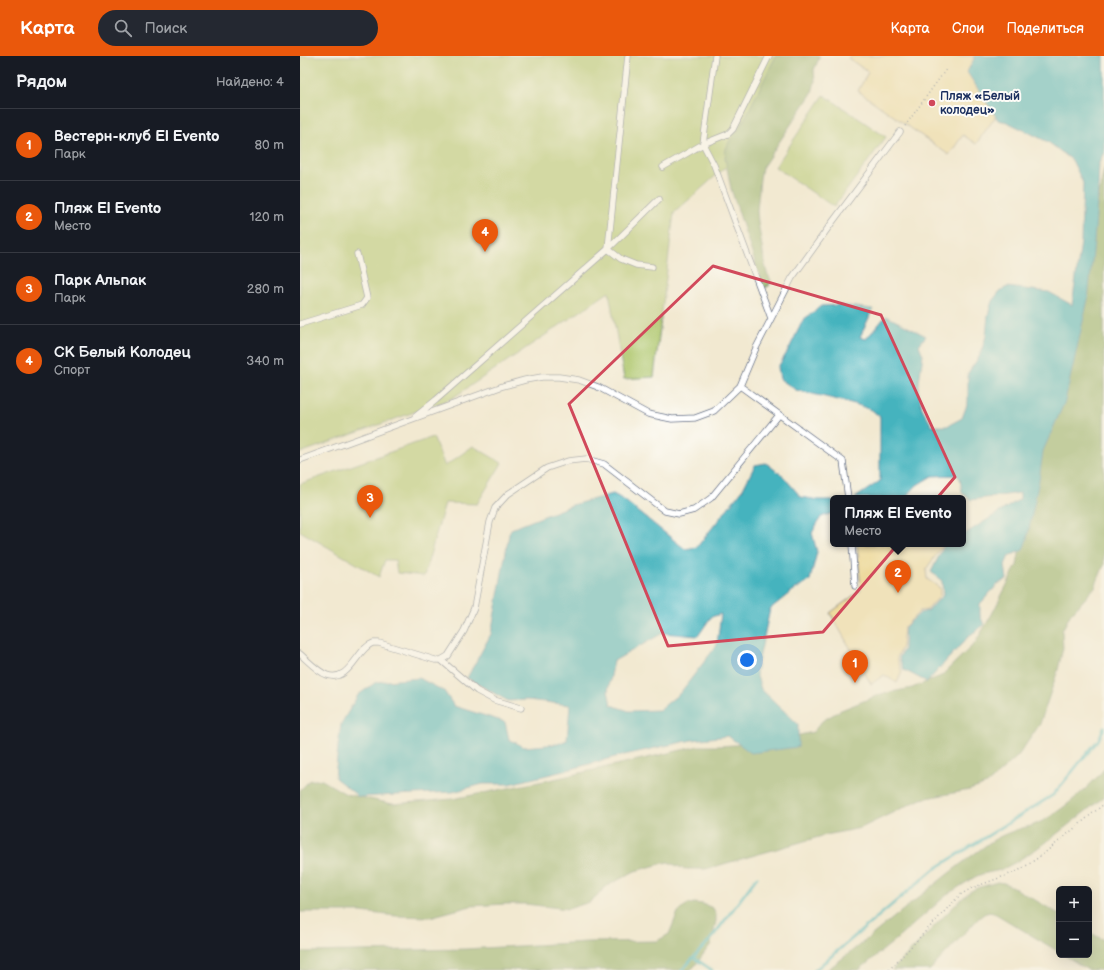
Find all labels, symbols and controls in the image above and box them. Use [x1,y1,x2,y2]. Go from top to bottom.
search box [98,10,378,46]
text: Карта [20,17,74,40]
icon: search [112,17,134,39]
text: Поиск [144,19,187,38]
text: Карта [890,20,930,37]
text: Слои [952,20,984,37]
text: Поделиться [1006,20,1084,37]
text: Рядом [16,72,67,92]
text: Найдено: 4 [216,74,284,90]
place label: Пляж «Белый колодец» [940,89,1020,118]
marker: Пляж «Белый колодец» [927,98,937,108]
text: Вестерн-клуб El Evento [54,127,220,146]
text: 1 [26,137,32,153]
text: 80 m [255,137,284,153]
text: Парк [54,146,86,162]
text: Пляж El Evento [54,199,161,218]
text: 2 [25,209,33,225]
text: 120 m [249,209,284,225]
text: Место [54,218,91,234]
pin: 4 [472,219,498,252]
text: Парк Альпак [54,271,146,290]
text: 3 [25,281,33,297]
text: 280 m [247,281,284,297]
text: Парк [54,290,86,306]
text: СК Белый Колодец [54,343,191,362]
text: 4 [25,353,33,369]
text: 340 m [246,353,284,369]
text: Спорт [54,362,90,378]
pin: 3 [357,485,383,518]
popup [830,495,966,547]
text: Пляж El Evento [844,504,952,523]
text: Место [844,523,881,539]
pin: 2 [885,560,911,593]
your location [737,650,757,670]
pin: 1 [842,650,868,683]
map controls [1056,886,1092,958]
button: + [1056,886,1092,922]
button: − [1056,922,1092,958]

